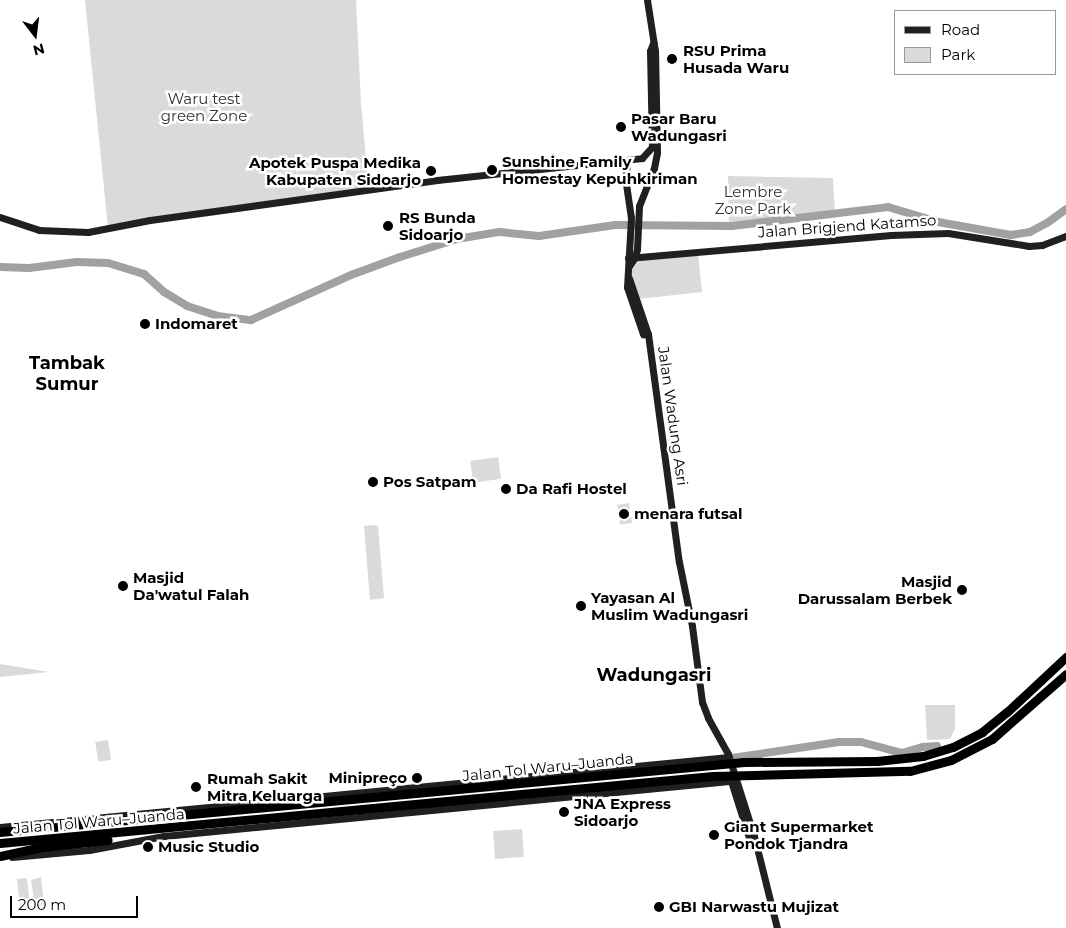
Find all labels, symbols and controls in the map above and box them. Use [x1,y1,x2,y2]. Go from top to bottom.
north arrow [10,10,60,60]
legend [894,10,1056,75]
text: Road [941,20,980,39]
text: N [31,39,47,60]
place label: RSU Prima Husada Waru [683,41,789,76]
text: Park [941,45,975,64]
marker: RSU Prima Husada Waru [665,52,679,66]
park label: Waru test green Zone [161,89,247,124]
place label: Pasar Baru Wadungasri [631,109,727,144]
marker: Pasar Baru Wadungasri [615,121,627,133]
place label: Sunshine Family Homestay Kepuhkiriman [502,152,698,187]
place label: Apotek Puspa Medika Kabupaten Sidoarjo [249,153,421,188]
marker: Sunshine Family Homestay Kepuhkiriman [486,164,498,176]
marker: Apotek Puspa Medika Kabupaten Sidoarjo [425,165,437,177]
park label: Lembre Zone Park [715,182,791,217]
place label: RS Bunda Sidoarjo [399,208,476,243]
street label: Jalan Brigjend Katamso [757,211,937,241]
marker: RS Bunda Sidoarjo [381,219,395,233]
place label: Indomaret [155,315,238,333]
marker: Indomaret [139,318,151,330]
street label: Jalan Wadung Asri [654,345,692,487]
district label: Tambak Sumur [29,353,105,396]
place label: Pos Satpam [383,473,476,491]
marker: Pos Satpam [367,476,379,488]
place label: Da Rafi Hostel [516,480,627,498]
marker: Da Rafi Hostel [500,483,512,495]
place label: menara futsal [634,505,743,523]
marker: menara futsal [618,508,630,520]
place label: Masjid Da'watul Falah [133,568,249,603]
place label: Masjid Darussalam Berbek [798,572,952,607]
marker: Masjid Da'watul Falah [117,580,129,592]
marker: Masjid Darussalam Berbek [956,584,968,596]
place label: Yayasan Al Muslim Wadungasri [591,588,748,623]
marker: Yayasan Al Muslim Wadungasri [575,600,587,612]
district label: Wadungasri [597,664,711,686]
street label: Jalan Tol Waru–Juanda [461,749,635,785]
place label: Rumah Sakit Mitra Keluarga [207,769,322,804]
place label: Minipreço [329,769,407,787]
marker: Minipreço [411,772,423,784]
marker: Rumah Sakit Mitra Keluarga [189,780,203,794]
place label: JNA Express Sidoarjo [574,794,671,829]
street label: Jalan Tol Waru–Juanda [13,805,185,837]
marker: JNA Express Sidoarjo [558,806,570,818]
place label: Giant Supermarket Pondok Tjandra [724,817,873,852]
marker: Giant Supermarket Pondok Tjandra [708,829,720,841]
place label: Music Studio [158,838,259,856]
marker: Music Studio [142,841,154,853]
scale bar [12,886,140,918]
text: 200 m [18,895,66,914]
place label: GBI Narwastu Mujizat [669,898,839,916]
marker: GBI Narwastu Mujizat [653,901,665,913]

